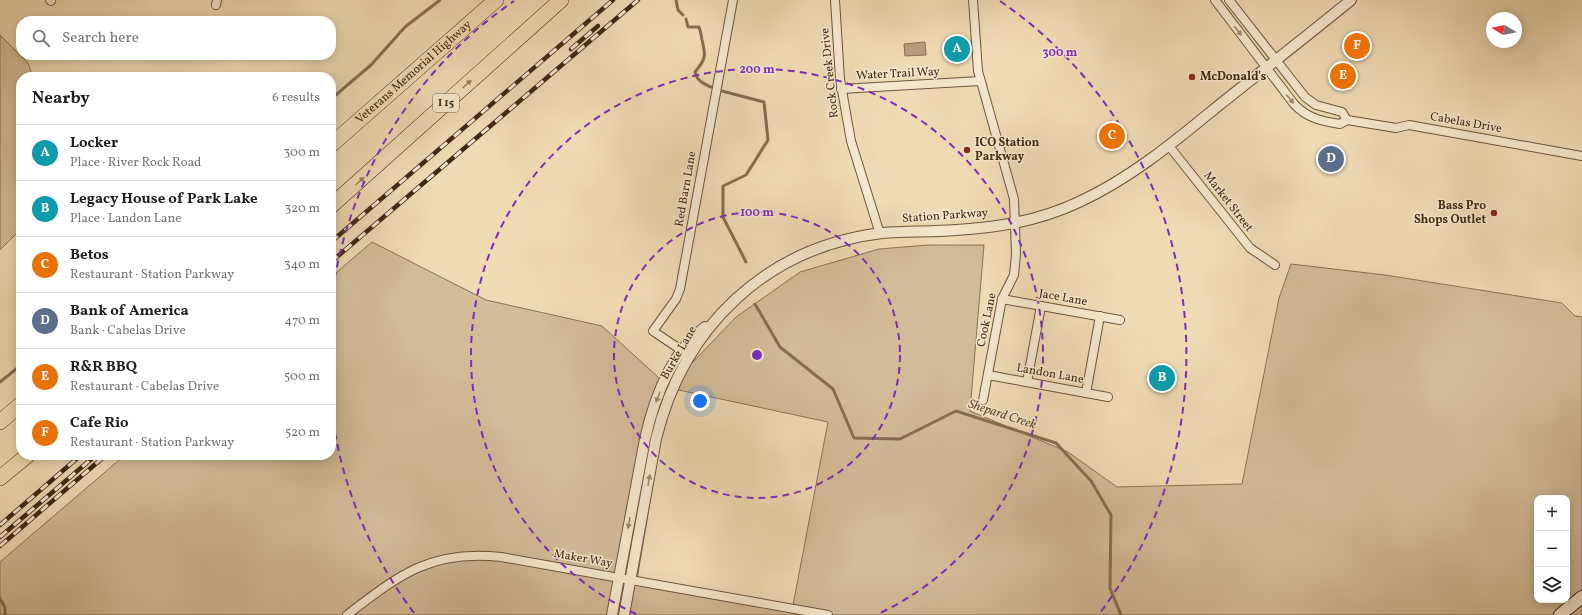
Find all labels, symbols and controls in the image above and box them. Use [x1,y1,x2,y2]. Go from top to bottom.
north arrow [1486,12,1522,48]
search box [16,16,336,60]
street label: Veterans Memorial Highway [352,17,475,128]
one-way arrow [1234,26,1243,37]
icon: search [30,27,52,49]
street label: Rock Creek Drive [817,27,843,119]
text: Search here [62,28,139,49]
pin: F [1344,31,1370,61]
pin: A [944,34,970,64]
text: 300 m [1043,45,1078,61]
pin: E [1330,61,1356,91]
text: 200 m [739,62,775,78]
street label: Water Trail Way [856,64,941,84]
place label: McDonald's [1200,69,1267,85]
marker: McDonald's [1187,72,1197,82]
one-way arrow [463,80,472,89]
text: Nearby [32,87,90,110]
text: 6 results [272,89,320,107]
road number: I 15 [433,94,459,112]
one-way arrow [1285,94,1294,104]
street label: Cabelas Drive [1429,109,1503,137]
pin: C [1099,121,1125,151]
text: Locker [70,133,118,154]
place label: ICO Station Parkway [975,135,1040,165]
text: A [40,144,50,162]
text: 300 m [284,144,320,162]
pin: D [1318,144,1344,174]
marker: ICO Station Parkway [962,145,972,155]
street label: Red Barn Lane [671,150,701,228]
text: Place · River Rock Road [70,154,201,172]
street label: Market Street [1199,169,1257,235]
one-way arrow [355,176,366,185]
text: Legacy House of Park Lake [70,189,258,210]
place label: Bass Pro Shops Outlet [1414,198,1486,228]
text: B [41,200,49,218]
text: 320 m [285,200,320,218]
text: 100 m [740,205,774,221]
street label: Station Parkway [901,205,989,227]
marker: Bass Pro Shops Outlet [1489,208,1499,218]
text: Place · Landon Lane [70,210,181,228]
text: Betos [70,245,109,266]
text: C [41,256,49,274]
text: 340 m [284,256,320,274]
text: Restaurant · Station Parkway [70,266,234,284]
street label: Jace Lane [1038,286,1089,310]
street label: Cook Lane [973,291,1001,349]
text: Bank of America [70,301,189,322]
text: D [40,312,50,330]
text: 470 m [285,312,320,330]
text: Bank · Cabelas Drive [70,322,186,340]
street label: Burke Lane [657,323,701,383]
centre of rings [750,348,764,362]
text: R&R BBQ [70,357,137,378]
street label: Landon Lane [1015,360,1085,388]
pin: B [1149,363,1175,393]
text: E [41,368,49,386]
text: 500 m [284,368,320,386]
text: Restaurant · Cabelas Drive [70,378,219,396]
one-way arrow [654,391,660,403]
your location [690,391,710,411]
water label: Shepard Creek [966,396,1038,434]
text: Cafe Rio [70,413,129,434]
text: F [41,424,49,442]
text: 520 m [285,424,320,442]
text: Restaurant · Station Parkway [70,434,234,452]
one-way arrow [646,474,652,486]
map controls [1534,495,1570,603]
button: + [1534,495,1570,531]
one-way arrow [626,517,632,530]
button: − [1534,531,1570,567]
street label: Maker Way [552,546,614,572]
button: layers [1534,567,1570,603]

